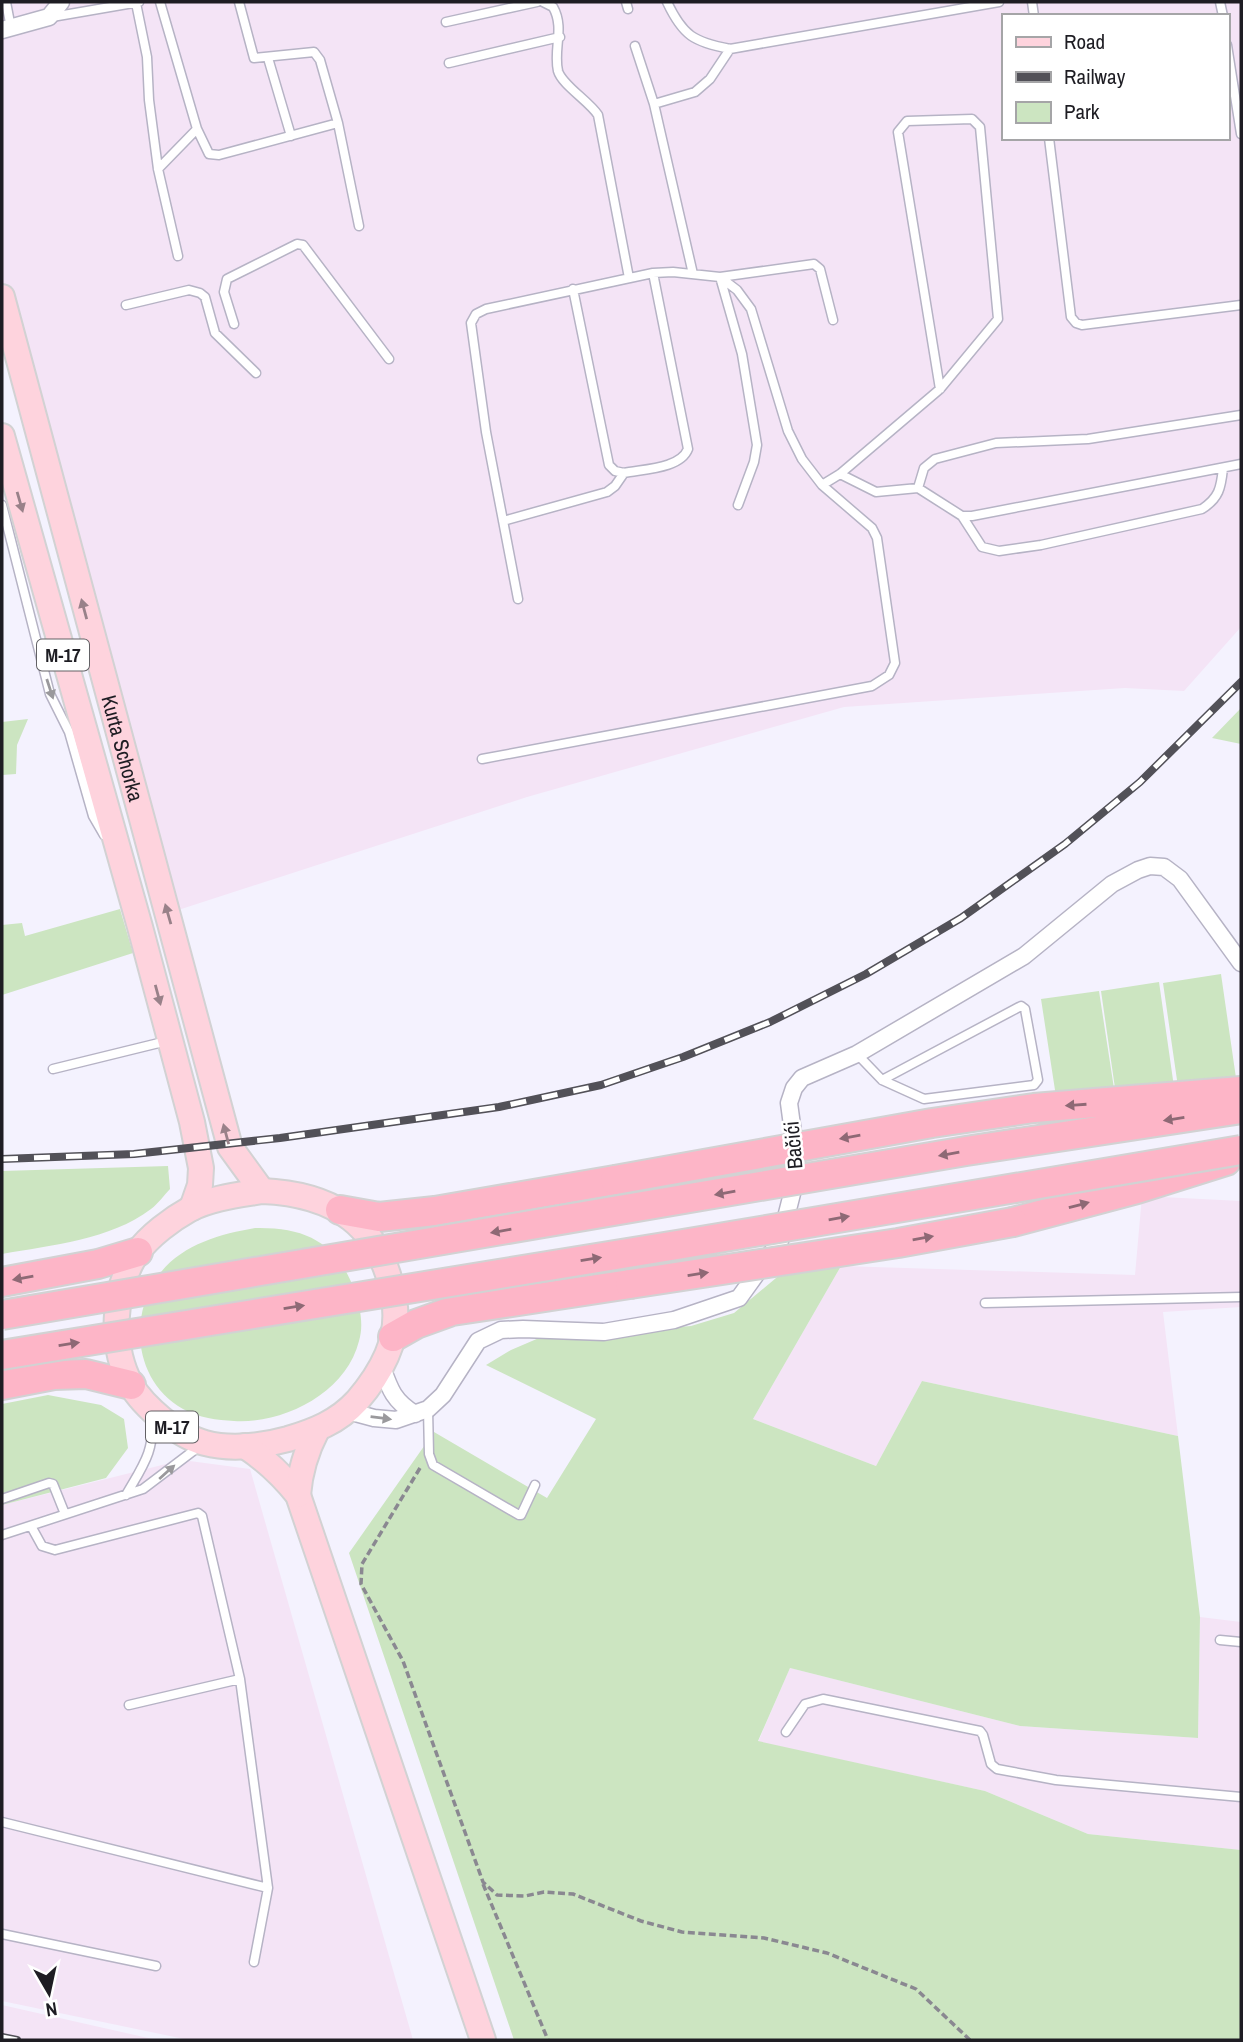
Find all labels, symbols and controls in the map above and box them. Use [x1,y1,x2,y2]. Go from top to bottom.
legend [1002,14,1229,140]
text: Road [1064,27,1105,56]
text: Railway [1064,62,1126,91]
text: Park [1064,97,1100,126]
one-way arrow [15,492,25,513]
one-way arrow [79,599,89,620]
road number: M-17 [37,640,89,670]
one-way arrow [45,679,56,700]
street label: Kurta Schorka [95,692,151,805]
one-way arrow [163,903,173,924]
one-way arrow [153,985,164,1007]
one-way arrow [1064,1100,1086,1111]
one-way arrow [1163,1114,1185,1125]
street label: Bačići [776,1120,810,1170]
one-way arrow [220,1123,231,1145]
one-way arrow [839,1132,861,1143]
one-way arrow [938,1149,960,1160]
one-way arrow [714,1187,736,1198]
one-way arrow [1068,1199,1090,1210]
one-way arrow [828,1212,850,1223]
one-way arrow [489,1226,511,1237]
one-way arrow [912,1232,934,1243]
one-way arrow [580,1253,602,1264]
one-way arrow [687,1268,709,1279]
one-way arrow [12,1273,34,1284]
one-way arrow [283,1301,305,1312]
one-way arrow [58,1338,80,1349]
road number: M-17 [146,1412,198,1442]
one-way arrow [370,1412,392,1423]
one-way arrow [158,1465,175,1480]
north arrow [14,1958,84,2028]
text: N [44,1996,59,2024]

